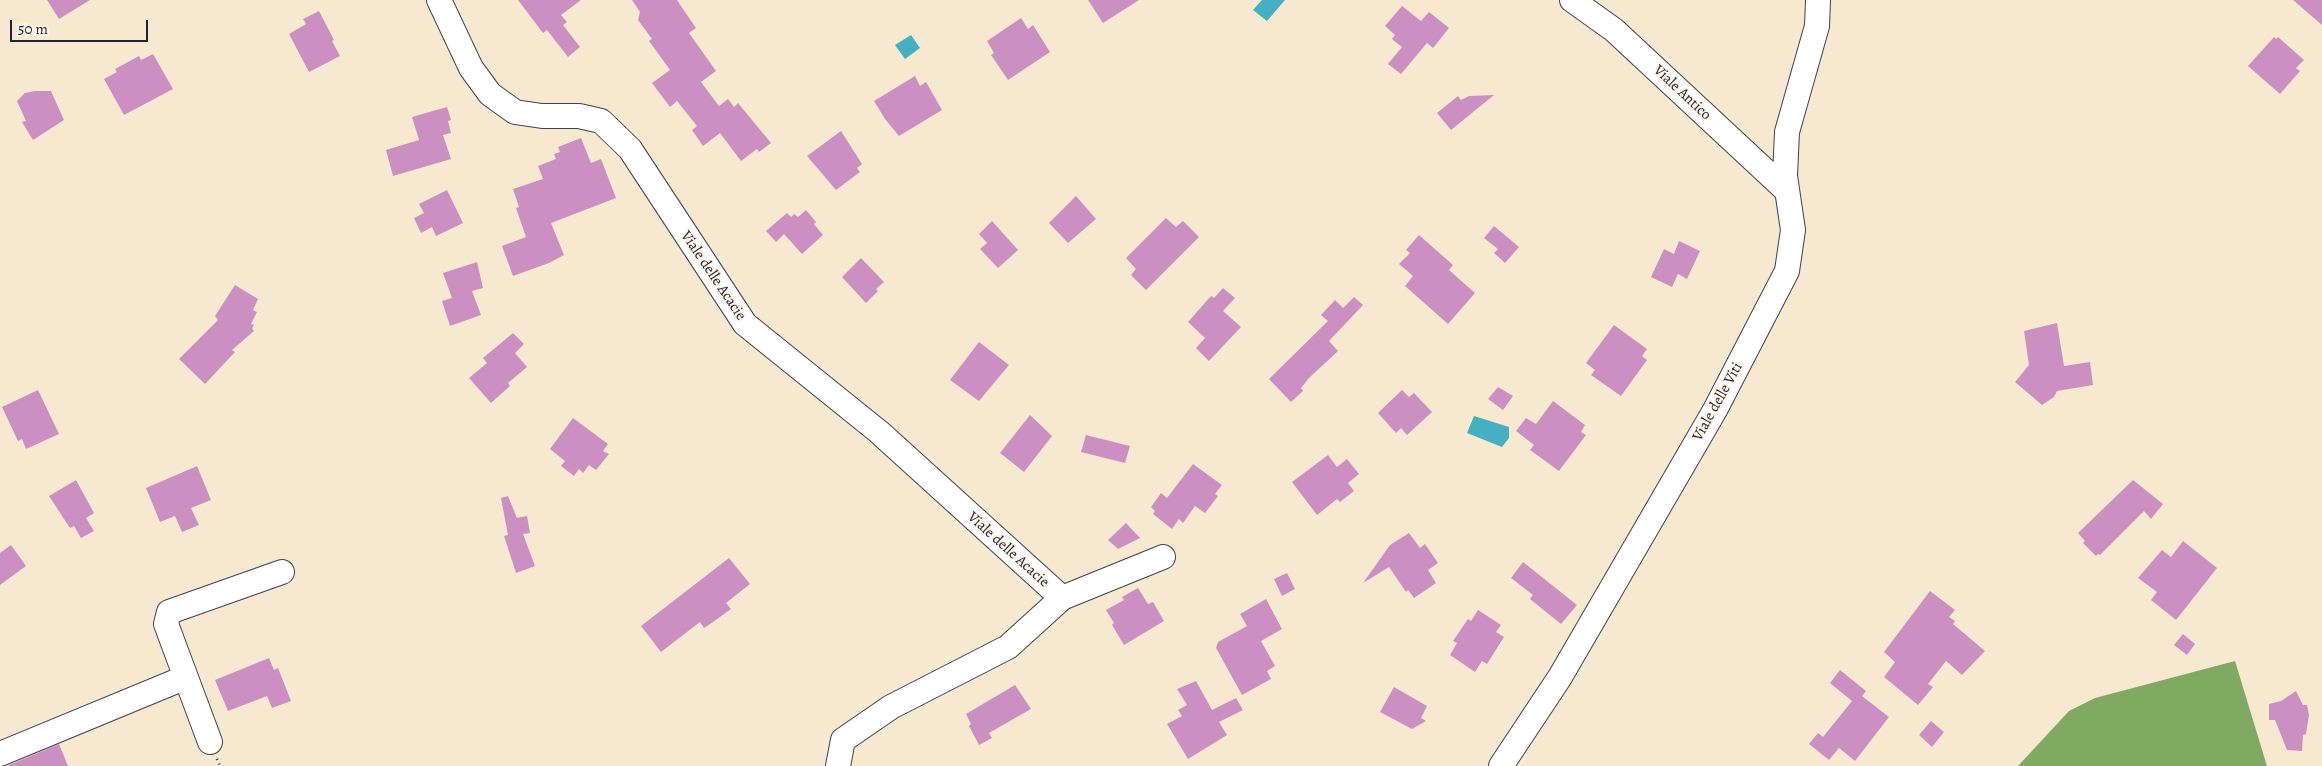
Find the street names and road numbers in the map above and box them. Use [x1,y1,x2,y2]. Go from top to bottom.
street label: Viale Antico [1649,62,1715,124]
street label: Viale delle Acacie [676,228,750,324]
street label: Viale delle Viti [1689,360,1747,444]
street label: Viale delle Acacie [963,509,1053,591]

